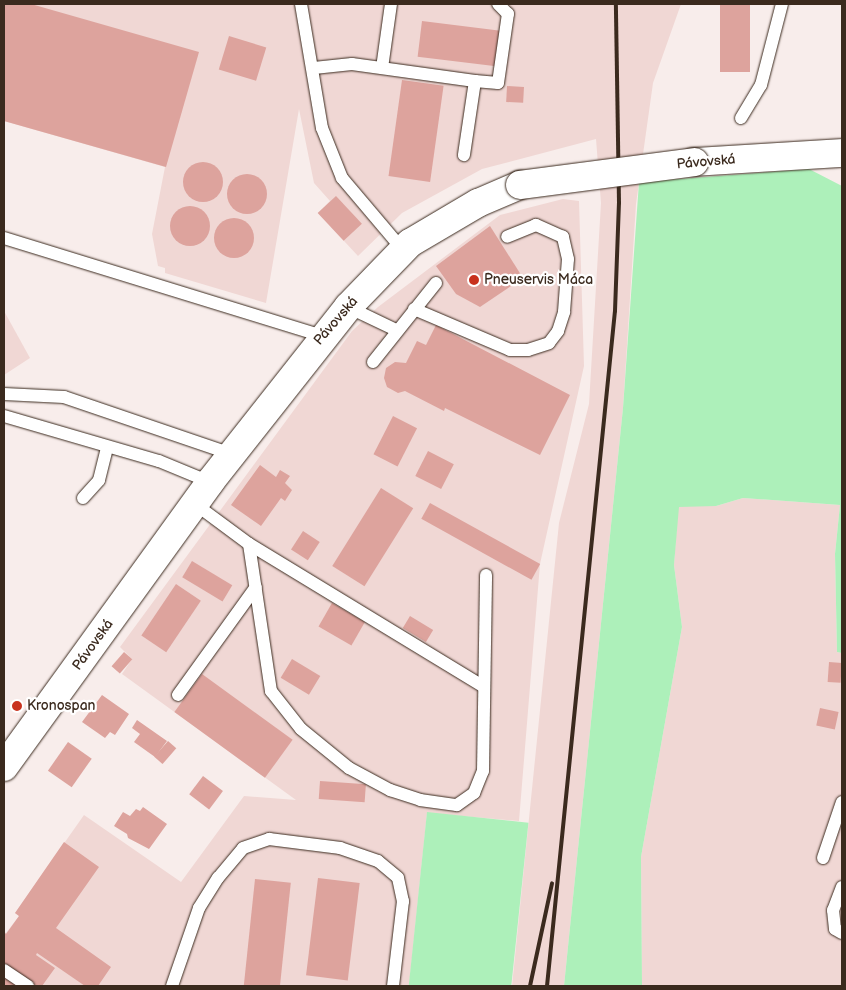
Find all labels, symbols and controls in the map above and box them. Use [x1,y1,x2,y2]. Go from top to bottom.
street label: Pávovská [676,151,736,173]
place label: Pneuservis Máca [484,272,593,288]
marker: Pneuservis Máca [468,274,480,286]
street label: Pávovská [310,293,362,349]
street label: Pávovská [69,616,117,674]
place label: Kronospan [27,698,95,714]
marker: Kronospan [11,700,23,712]

